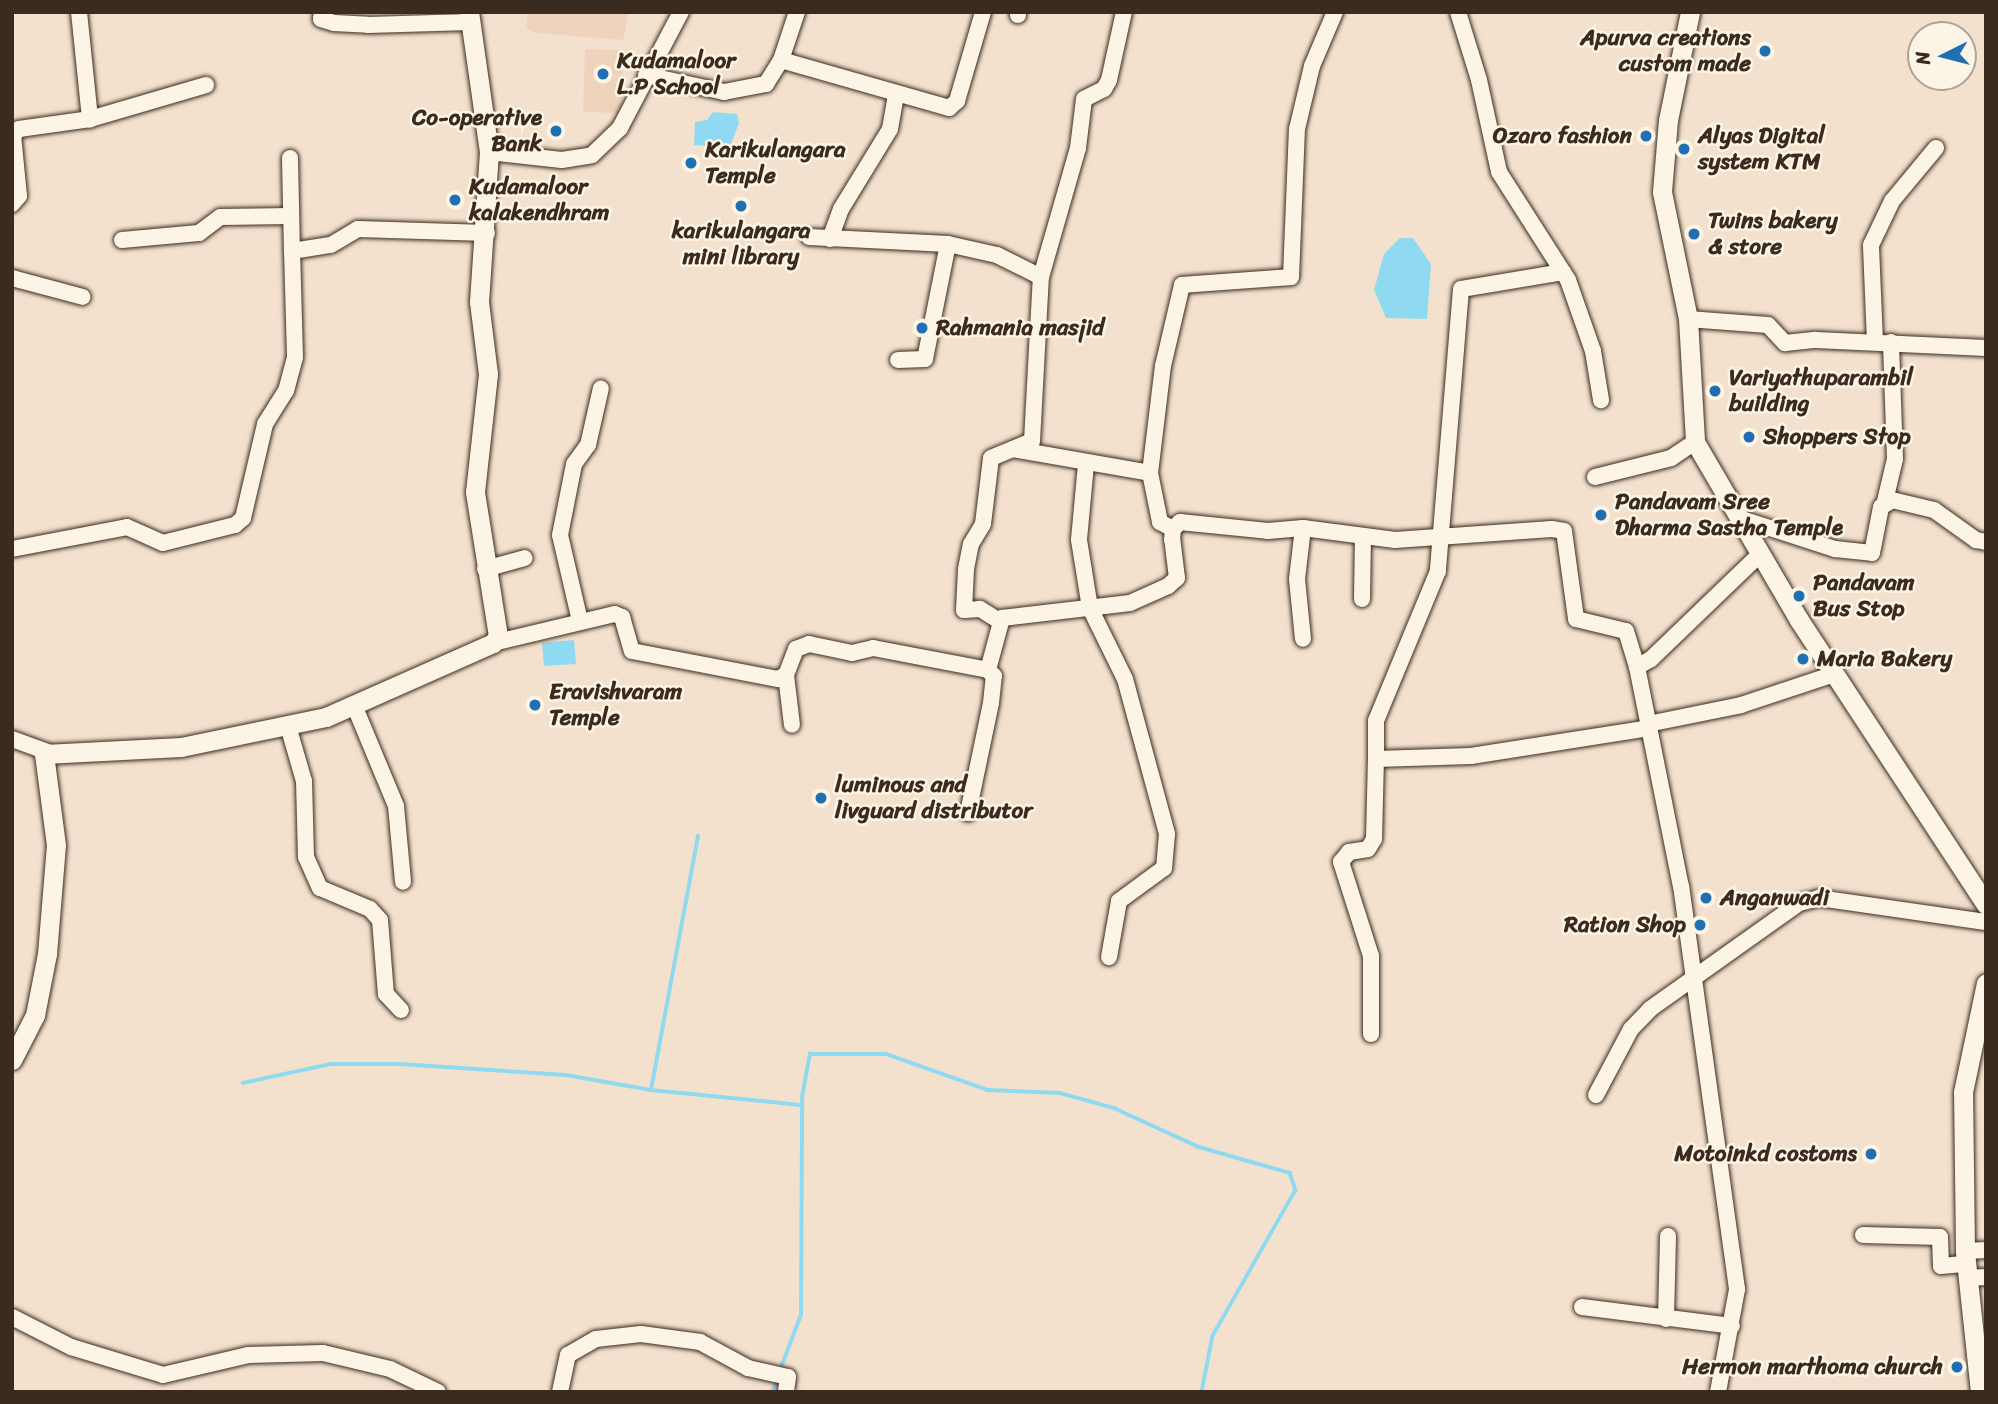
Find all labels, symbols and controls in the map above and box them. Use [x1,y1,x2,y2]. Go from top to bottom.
north arrow [1907,21,1977,91]
place label: Apurva creations custom made [1579,24,1751,78]
marker: Apurva creations custom made [1757,43,1773,59]
place label: Kudamaloor L.P School [617,47,736,101]
text: N [1906,50,1940,66]
marker: Kudamaloor L.P School [595,66,611,82]
place label: Co-operative Bank [412,104,542,158]
place label: Ozaro fashion [1493,122,1632,150]
place label: Alyas Digital system KTM [1698,122,1825,176]
marker: Co-operative Bank [548,123,564,139]
marker: Ozaro fashion [1638,128,1654,144]
place label: Karikulangara Temple [705,136,845,190]
marker: Alyas Digital system KTM [1676,141,1692,157]
marker: Karikulangara Temple [683,155,699,171]
place label: Kudamaloor kalakendhram [469,173,609,227]
marker: Kudamaloor kalakendhram [447,192,463,208]
marker: karikulangara mini library [733,198,749,214]
place label: Twins bakery & store [1708,207,1838,261]
place label: karikulangara mini library [672,217,810,271]
marker: Twins bakery & store [1686,226,1702,242]
place label: Rahmania masjid [936,314,1104,342]
marker: Rahmania masjid [914,320,930,336]
place label: Variyathuparambil building [1729,364,1913,418]
marker: Variyathuparambil building [1707,383,1723,399]
place label: Shoppers Stop [1763,423,1912,451]
marker: Shoppers Stop [1741,429,1757,445]
place label: Pandavam Sree Dharma Sastha Temple [1615,488,1844,542]
marker: Pandavam Sree Dharma Sastha Temple [1593,507,1609,523]
place label: Pandavam Bus Stop [1813,569,1914,623]
marker: Pandavam Bus Stop [1791,588,1807,604]
place label: Maria Bakery [1817,645,1952,673]
marker: Maria Bakery [1795,651,1811,667]
place label: Eravishvaram Temple [549,678,682,732]
marker: Eravishvaram Temple [527,697,543,713]
place label: luminous and livguard distributor [835,771,1031,825]
marker: luminous and livguard distributor [813,790,829,806]
place label: Anganwadi [1720,884,1829,912]
marker: Anganwadi [1698,890,1714,906]
place label: Ration Shop [1564,911,1686,939]
marker: Ration Shop [1692,917,1708,933]
place label: Motoinkd costoms [1673,1140,1857,1168]
marker: Motoinkd costoms [1863,1146,1879,1162]
place label: Hermon marthoma church [1682,1353,1943,1381]
marker: Hermon marthoma church [1949,1359,1965,1375]

